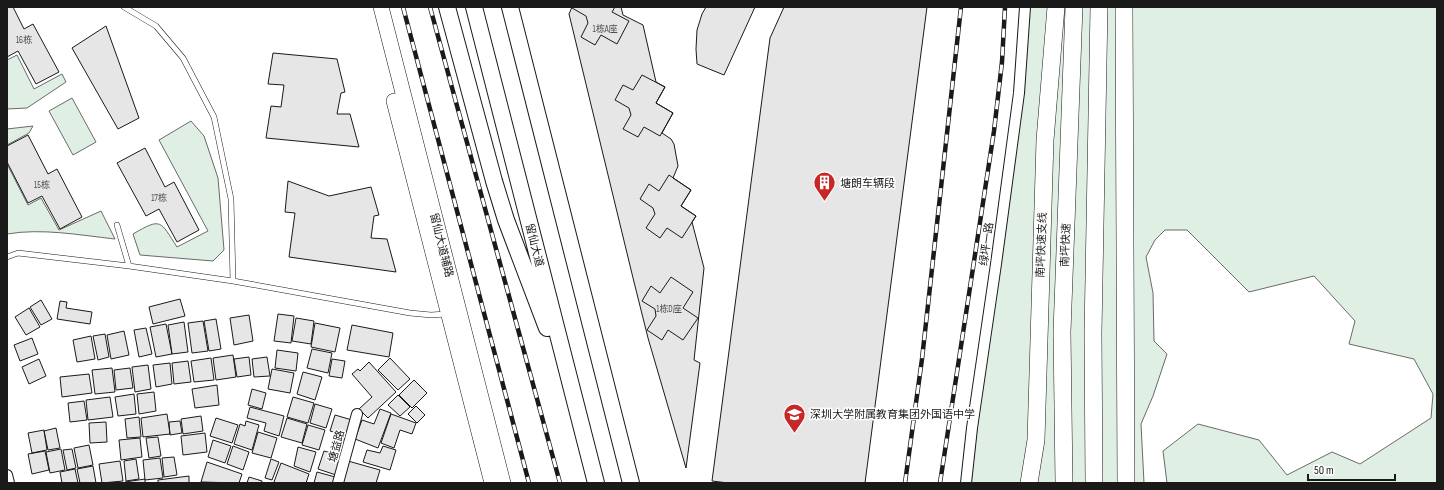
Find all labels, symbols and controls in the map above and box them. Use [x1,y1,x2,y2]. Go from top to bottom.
house number: 1栋A座 [592,23,618,35]
house number: 16栋 [16,34,32,46]
building icon: 塘朗车辆段 [812,170,838,203]
place label: 塘朗车辆段 [840,177,895,190]
house number: 15栋 [34,179,50,191]
house number: 17栋 [151,192,167,204]
street label: 留仙大道辅路 [427,212,456,279]
street label: 南坪快速支线 [1034,212,1049,278]
street label: 绿坪一路 [977,221,996,267]
street label: 留仙大道 [523,222,546,268]
street label: 南坪快速 [1058,223,1073,267]
house number: 1栋D座 [656,303,682,315]
school or university icon: 深圳大学附属教育集团外国语中学 [782,401,808,434]
place label: 深圳大学附属教育集团外国语中学 [810,408,975,421]
street label: 塘益路 [326,429,347,464]
scale bar [1308,456,1395,482]
text: 50 m [1314,463,1334,478]

